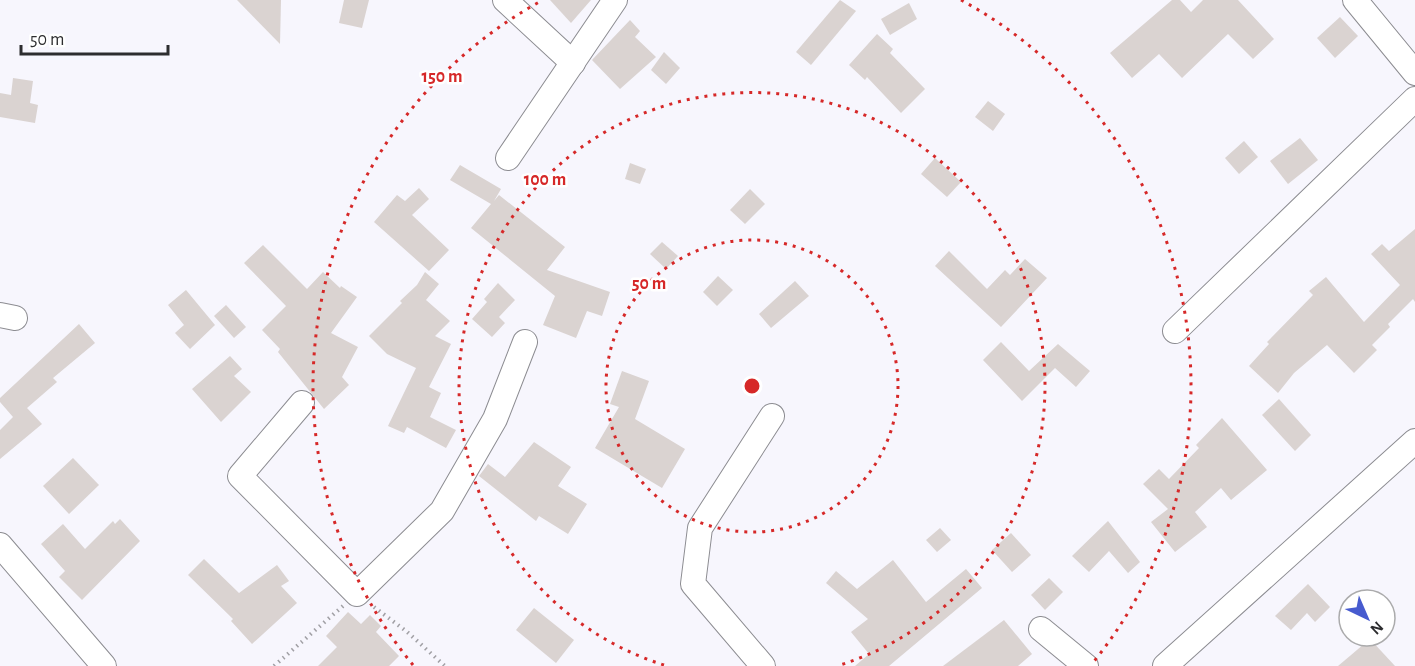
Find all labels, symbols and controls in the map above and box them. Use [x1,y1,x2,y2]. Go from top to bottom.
scale bar [21,18,168,56]
text: 50 m [30,31,64,49]
text: 150 m [422,68,462,86]
text: 100 m [524,171,566,189]
text: 50 m [632,275,666,293]
centre of rings [742,376,762,396]
north arrow [1337,588,1397,648]
text: N [1367,618,1386,638]

